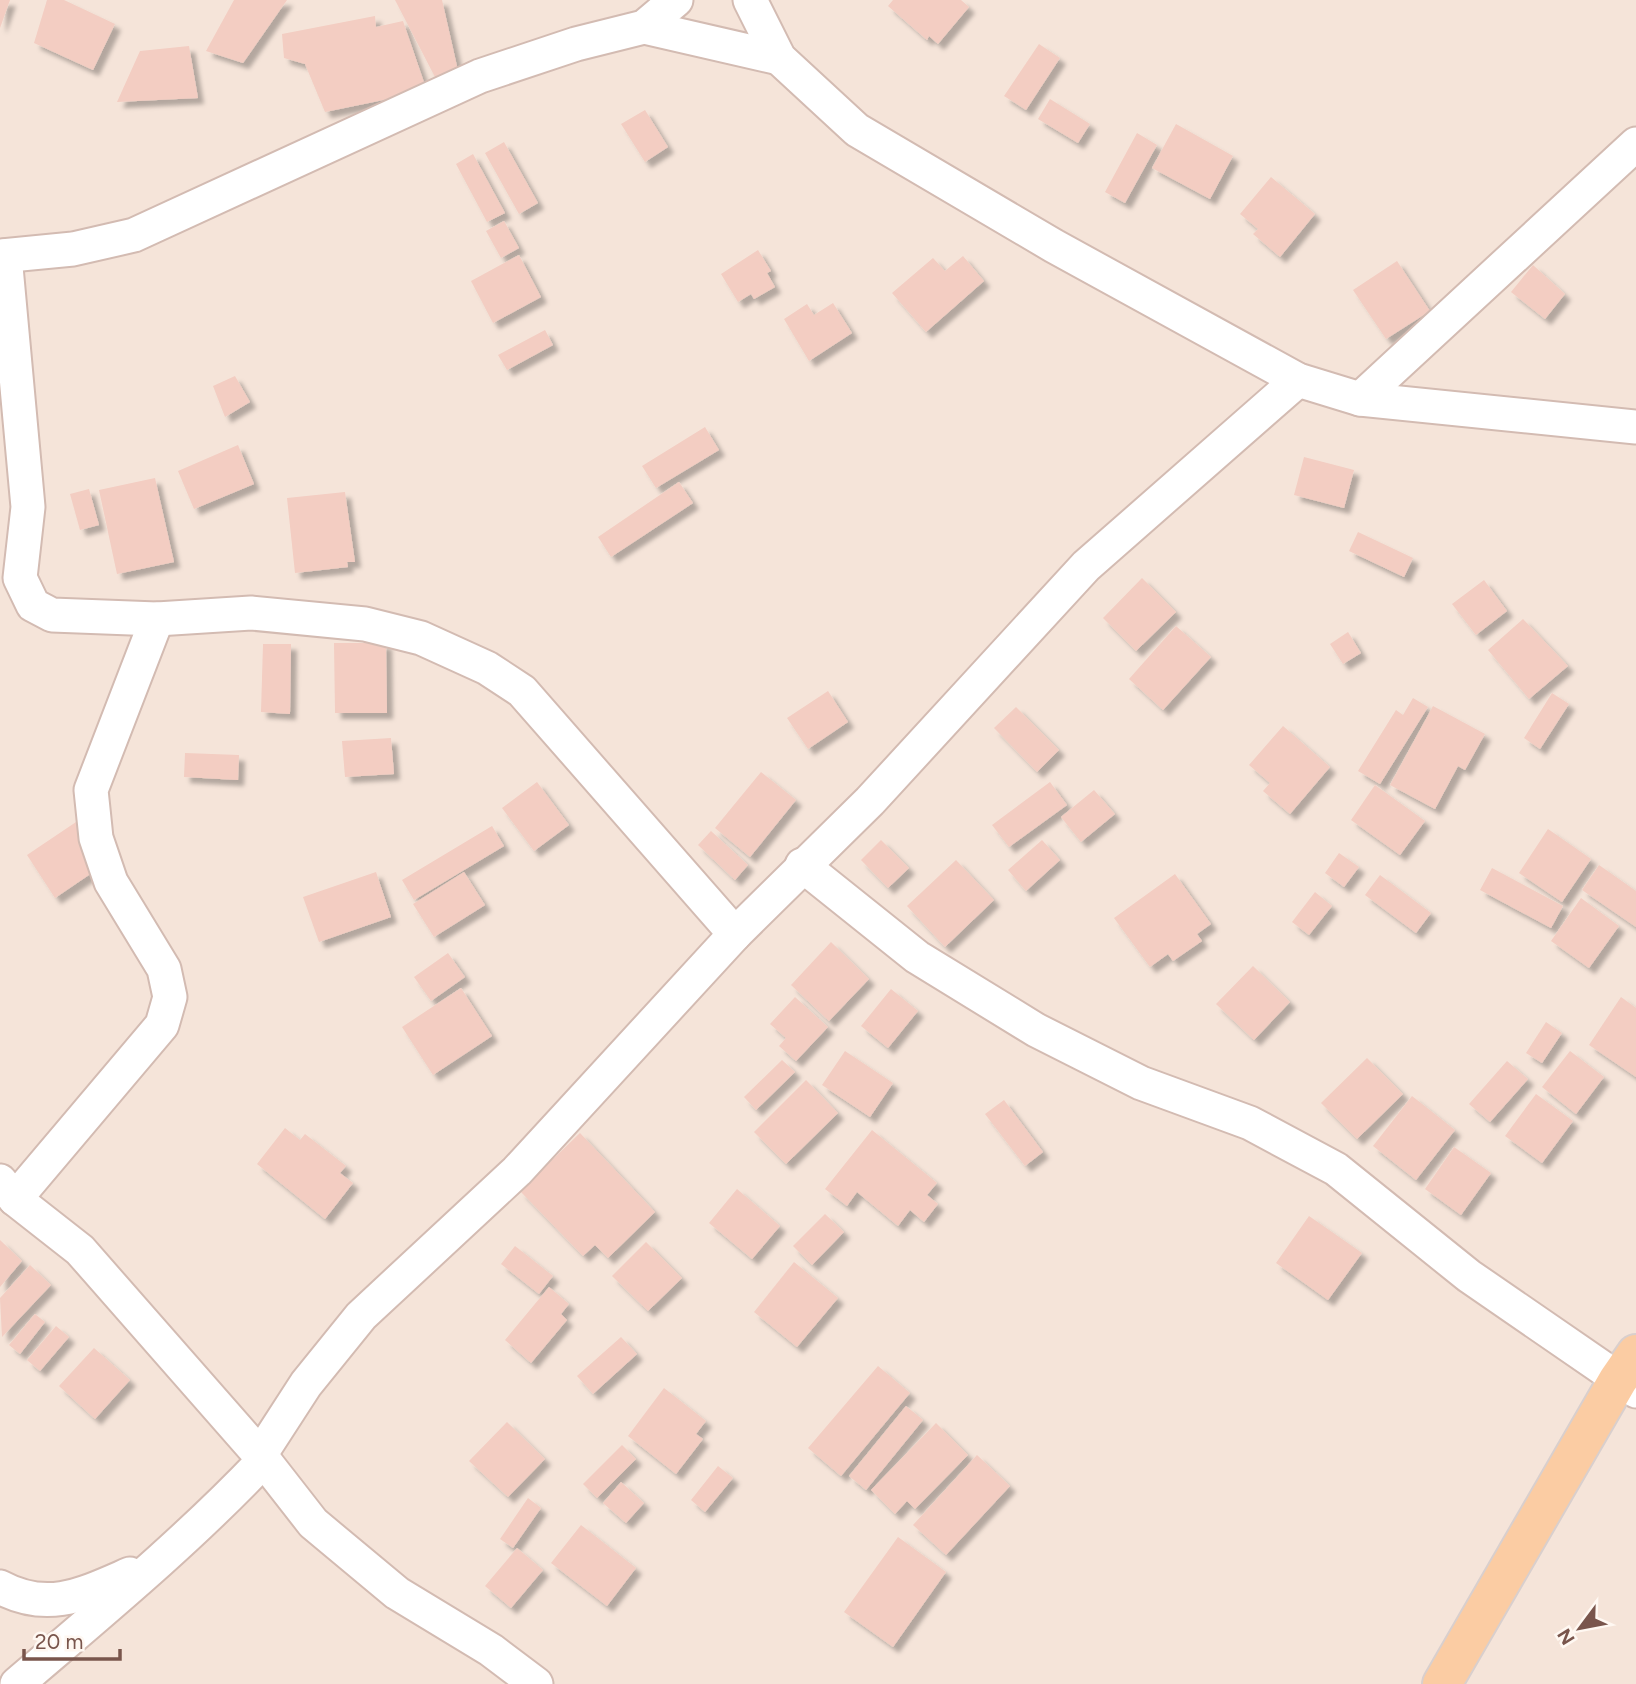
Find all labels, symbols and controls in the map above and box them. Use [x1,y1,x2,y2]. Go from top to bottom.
north arrow [1545,1593,1615,1663]
scale bar [24,1618,121,1662]
text: N [1552,1624,1580,1649]
text: 20 m [35,1629,83,1654]

